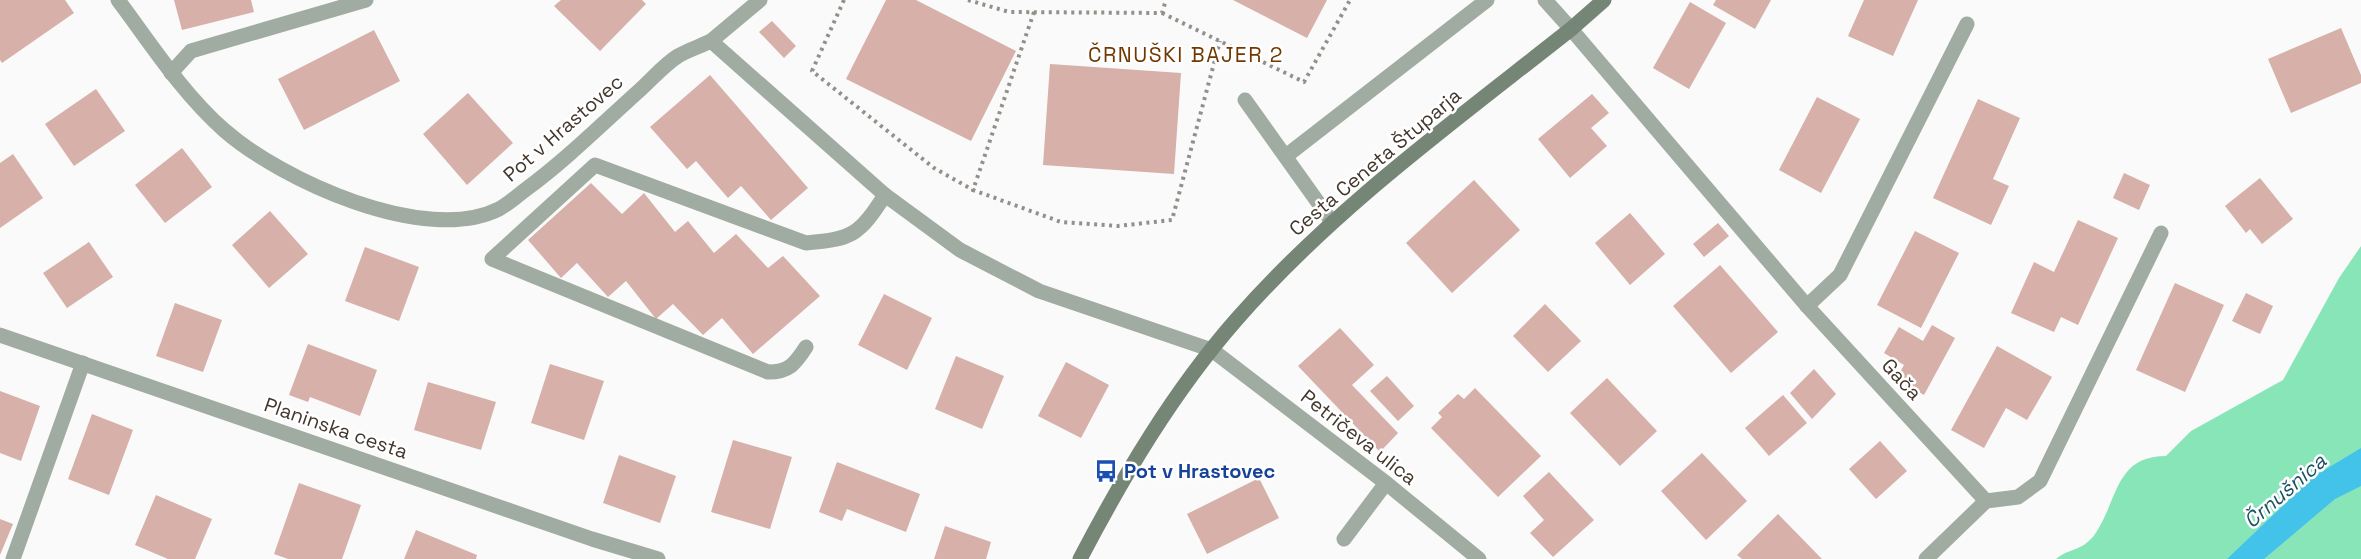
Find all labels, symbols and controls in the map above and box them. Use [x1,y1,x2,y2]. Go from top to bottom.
district label: ČRNUŠKI BAJER 2 [1088,41,1284,68]
street label: Pot v Hrastovec [498,69,628,187]
street label: Cesta Ceneta Štuparja [1284,82,1466,242]
street label: Gača [1876,353,1928,405]
street label: Petričeva ulica [1296,383,1422,491]
street label: Planinska cesta [261,391,411,465]
water label: Črnušnica [2238,447,2332,534]
bus stop icon: Pot v Hrastovec [1093,458,1119,484]
place label: Pot v Hrastovec [1124,458,1275,484]

